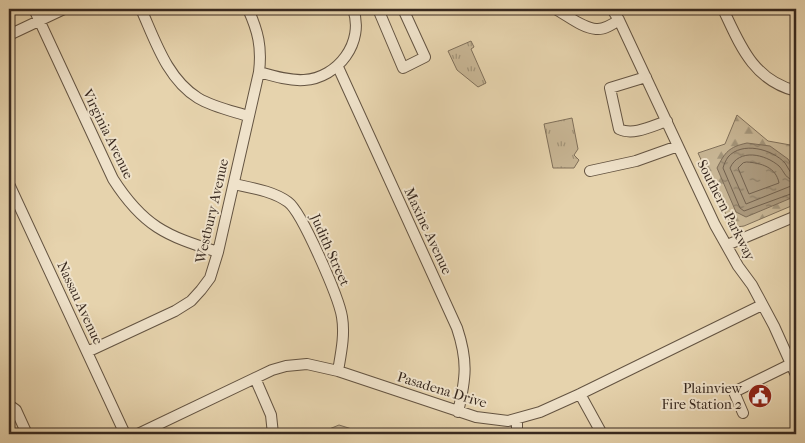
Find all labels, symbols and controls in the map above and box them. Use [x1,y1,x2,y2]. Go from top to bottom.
street label: Virginia Avenue [78,85,137,182]
street label: Westbury Avenue [191,157,232,266]
street label: Southern Parkway [693,157,759,264]
street label: Maxine Avenue [400,185,456,277]
street label: Judith Street [306,210,354,289]
street label: Nassau Avenue [53,259,107,347]
street label: Pasadena Drive [395,368,489,412]
place label: Plainview Fire Station 2 [662,380,743,413]
public building icon: Plainview Fire Station 2 [747,383,773,409]

